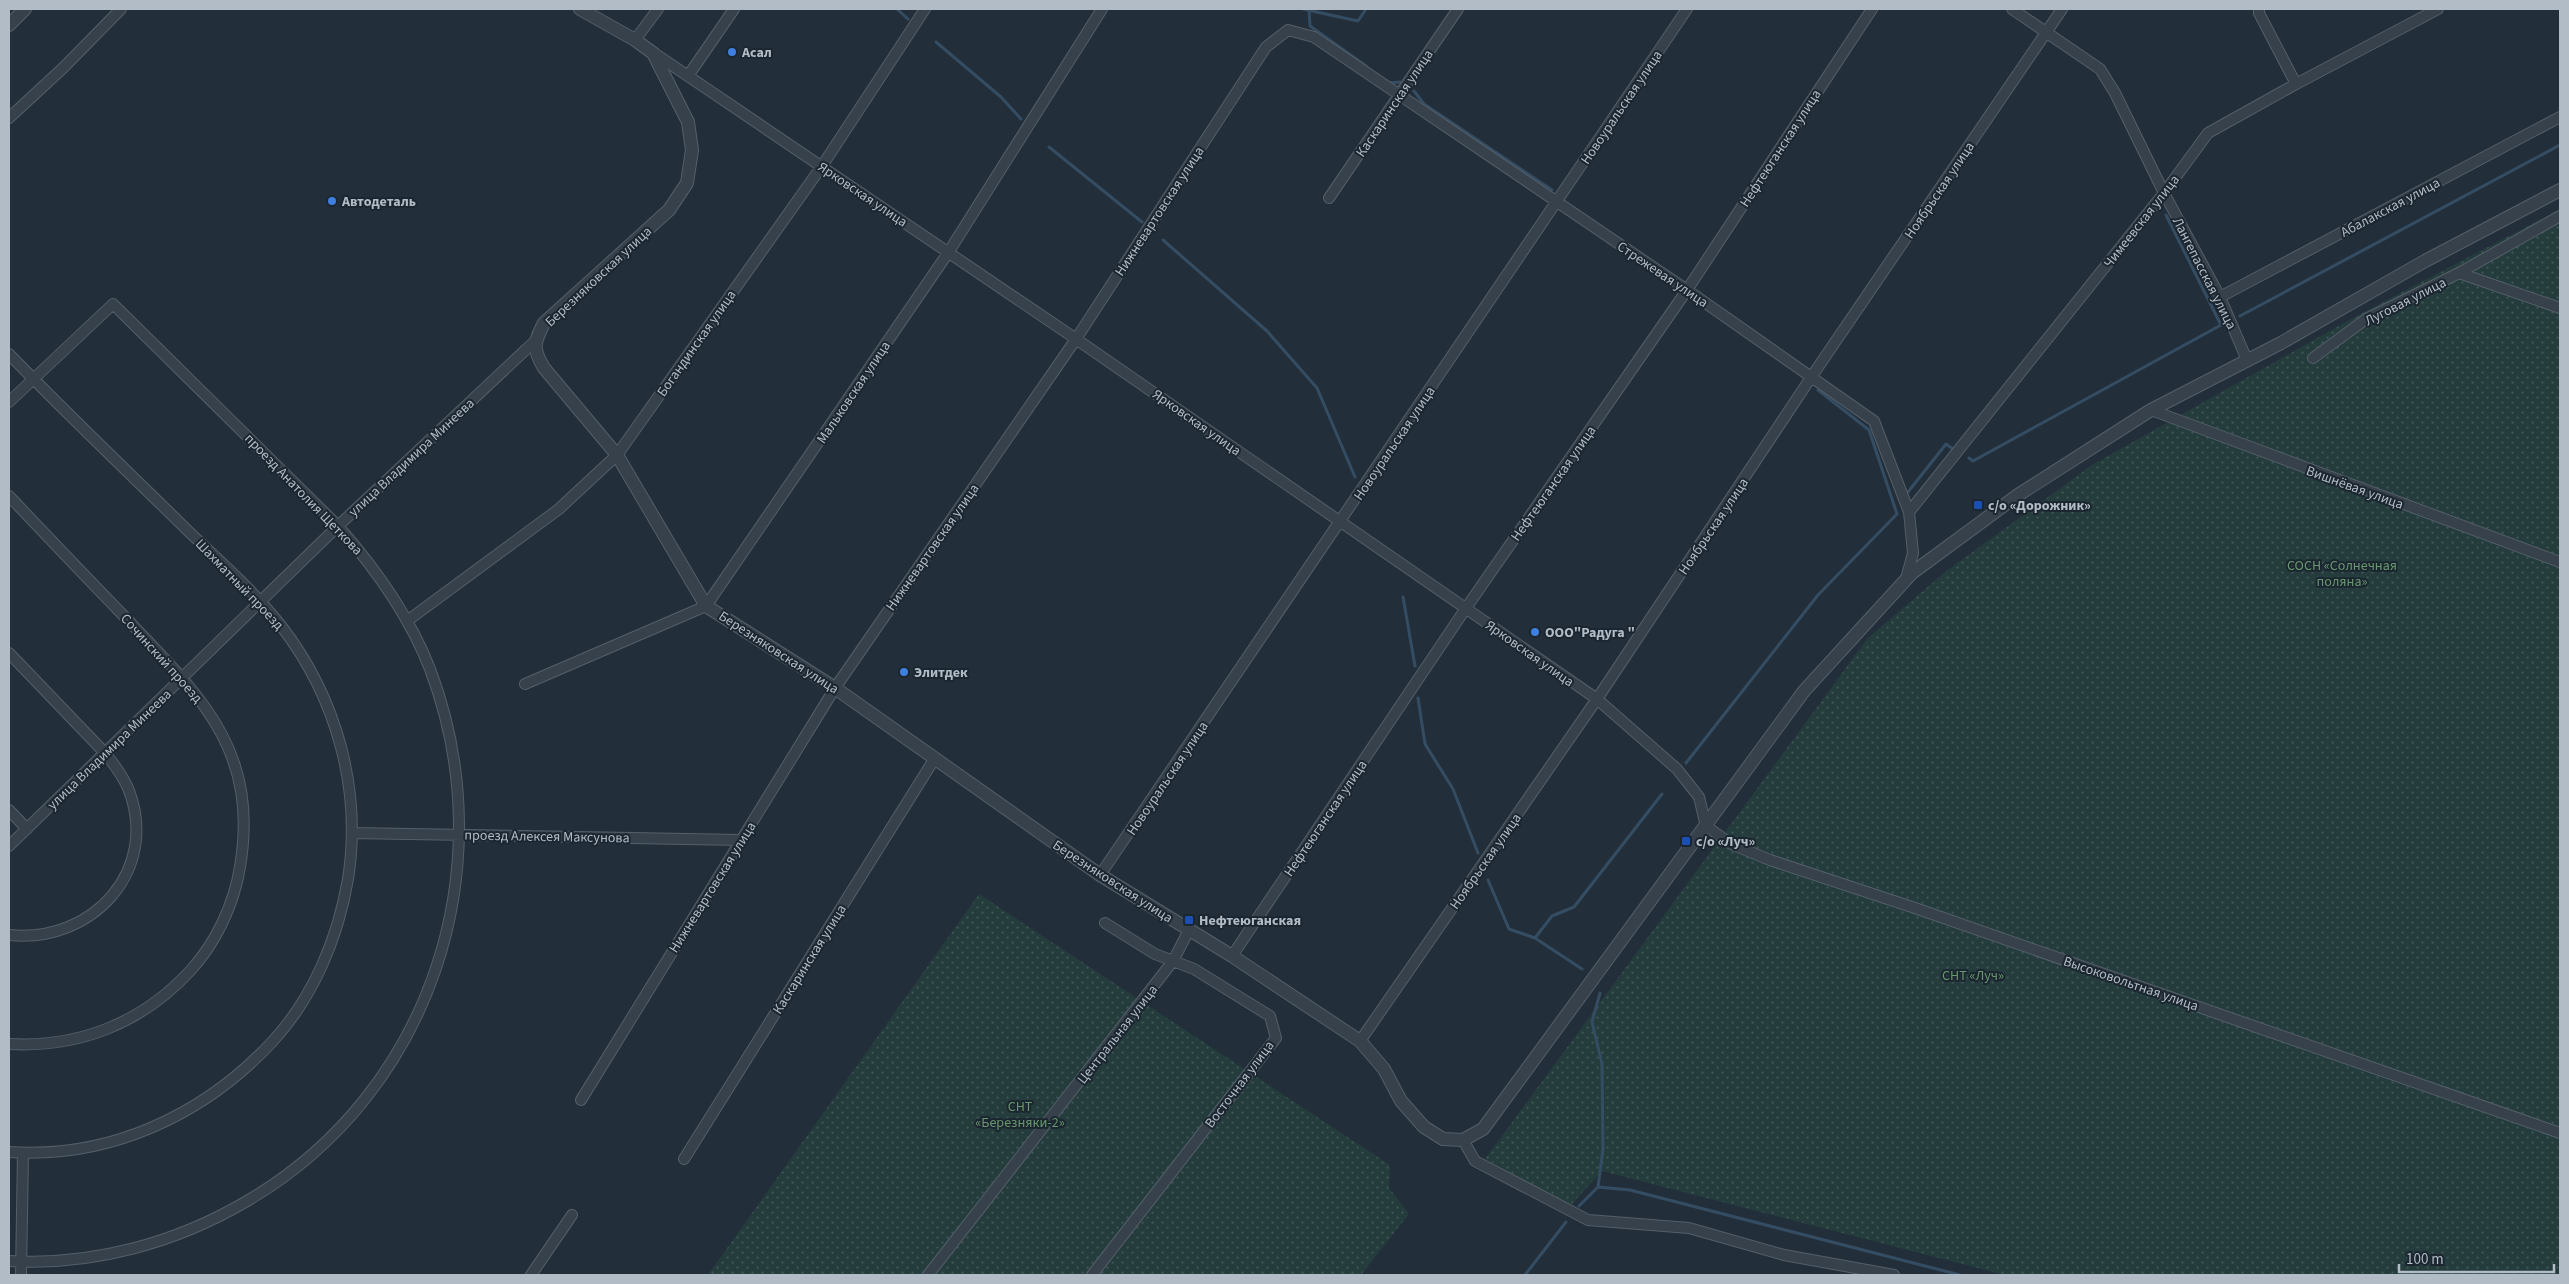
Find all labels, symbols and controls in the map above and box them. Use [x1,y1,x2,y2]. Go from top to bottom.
place label: Асал [741,43,772,63]
marker: Асал [726,46,738,58]
street label: Каскаринская улица [1351,46,1438,161]
street label: Новоуральская улица [1576,47,1668,169]
street label: Нефтеюганская улица [1735,86,1826,211]
street label: Ноябрьская улица [1900,138,1980,243]
street label: Нижневартовская улица [1110,143,1209,280]
street label: Ярковская улица [814,157,911,232]
street label: Чимеевская улица [2099,171,2184,272]
street label: Абалакская улица [2337,173,2444,243]
place label: Автодеталь [341,192,416,212]
marker: Автодеталь [326,195,338,207]
street label: Лангепасская улица [2167,214,2241,333]
street label: Березняковская улица [541,222,657,332]
street label: Стрежевая улица [1613,237,1712,313]
street label: Луговая улица [2361,273,2450,331]
street label: Богандинская улица [652,286,741,401]
street label: Мальковская улица [812,337,896,448]
street label: Новоуральская улица [1349,383,1441,505]
street label: Ярковская улица [1148,385,1245,461]
street label: улица Владимира Минеева [344,394,479,522]
street label: Нефтеюганская улица [1506,422,1601,545]
street label: проезд Анатолия Щеткова [240,429,367,560]
street label: Вишнёвая улица [2303,461,2406,515]
street label: Ноябрьская улица [1674,474,1754,579]
street label: Нижневартовская улица [881,480,984,615]
place label: с/о «Дорожник» [1988,496,2091,516]
marker: с/о «Дорожник» [1972,499,1984,511]
street label: Шахматный проезд [191,535,288,635]
park label: СОСН «Солнечная поляна» [2287,556,2397,592]
street label: Березняковская улица [714,606,842,699]
street label: Сочинский проезд [116,609,207,708]
street label: Ярковская улица [1481,616,1578,692]
place label: ООО"Радуга " [1545,623,1635,643]
marker: ООО"Радуга " [1529,626,1541,638]
place label: Элитдек [914,663,968,683]
marker: Элитдек [898,666,910,678]
street label: улица Владимира Минеева [43,685,176,815]
street label: Новоуральская улица [1122,718,1214,840]
street label: Нефтеюганская улица [1279,756,1372,881]
street label: Ноябрьская улица [1445,810,1526,914]
street label: Нижневартовская улица [664,818,761,957]
street label: проезд Алексея Максунова [464,826,630,848]
place label: с/о «Луч» [1696,832,1756,852]
street label: Березняковская улица [1048,835,1176,928]
marker: с/о «Луч» [1680,835,1692,847]
street label: Каскаринская улица [768,901,852,1018]
place label: Нефтеюганская [1199,911,1301,931]
marker: Нефтеюганская [1183,914,1195,926]
street label: Высоковольтная улица [2060,951,2201,1016]
park label: СНТ «Луч» [1942,966,2004,986]
street label: Центральная улица [1073,981,1163,1088]
street label: Восточная улица [1200,1037,1279,1132]
park label: СНТ «Березняки-2» [975,1097,1065,1133]
scale bar [2399,1242,2554,1274]
text: 100 m [2406,1249,2444,1270]

